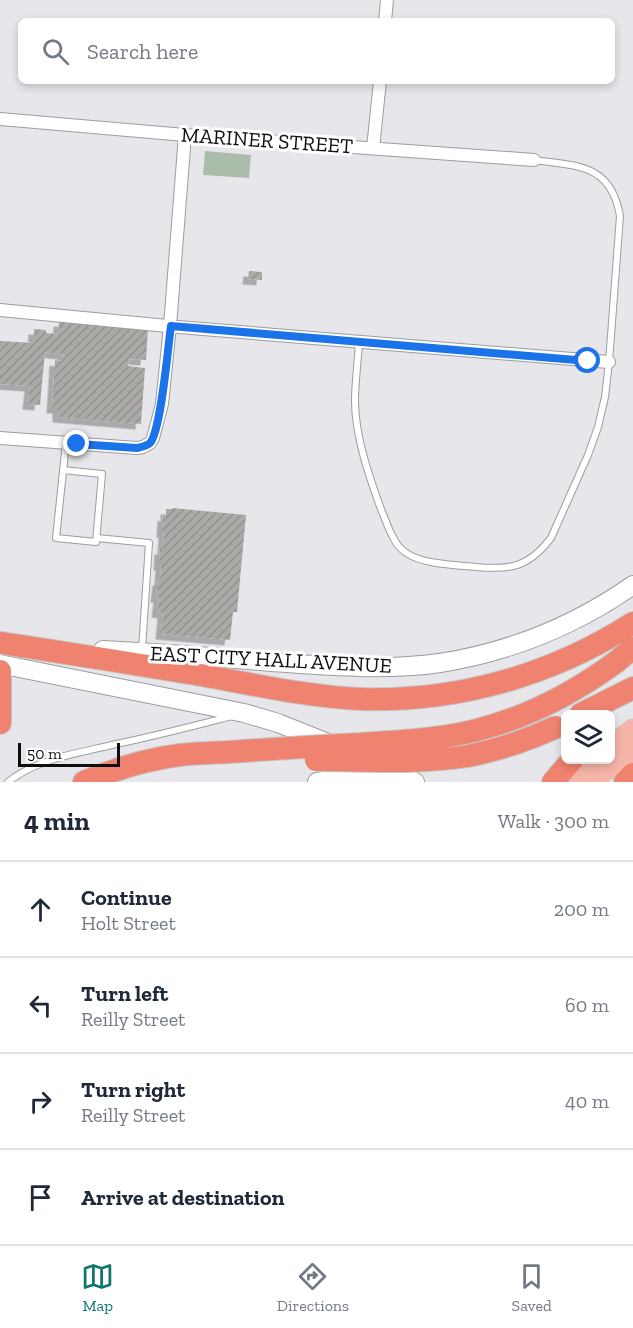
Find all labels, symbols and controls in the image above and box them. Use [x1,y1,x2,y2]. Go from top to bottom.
search box [18,18,615,84]
icon: search [39,35,72,68]
text: Search here [87,38,198,65]
street label: MARINER STREET [180,122,354,158]
route start [574,347,600,373]
route end [63,430,89,456]
street label: EAST CITY HALL AVENUE [150,640,392,678]
map controls [561,710,615,764]
button: layers [561,710,615,764]
scale bar [18,740,120,768]
text: 50 m [27,744,62,763]
text: 4 min [24,805,90,837]
text: Walk · 300 m [498,809,609,833]
text: Continue [81,884,172,911]
icon: ahead [24,893,57,926]
text: 200 m [554,897,609,921]
text: Holt Street [81,911,176,935]
text: Turn left [81,980,168,1007]
icon: left [24,989,57,1022]
text: 60 m [565,993,609,1017]
text: Reilly Street [81,1007,185,1031]
text: Turn right [81,1076,185,1103]
icon: right [24,1085,57,1118]
text: 40 m [565,1089,609,1113]
text: Reilly Street [81,1103,185,1127]
icon: arrive [24,1181,57,1214]
text: Arrive at destination [81,1184,284,1211]
tab: Map [81,1260,114,1315]
tab: Directions [277,1260,349,1315]
tab: Saved [512,1260,552,1315]

